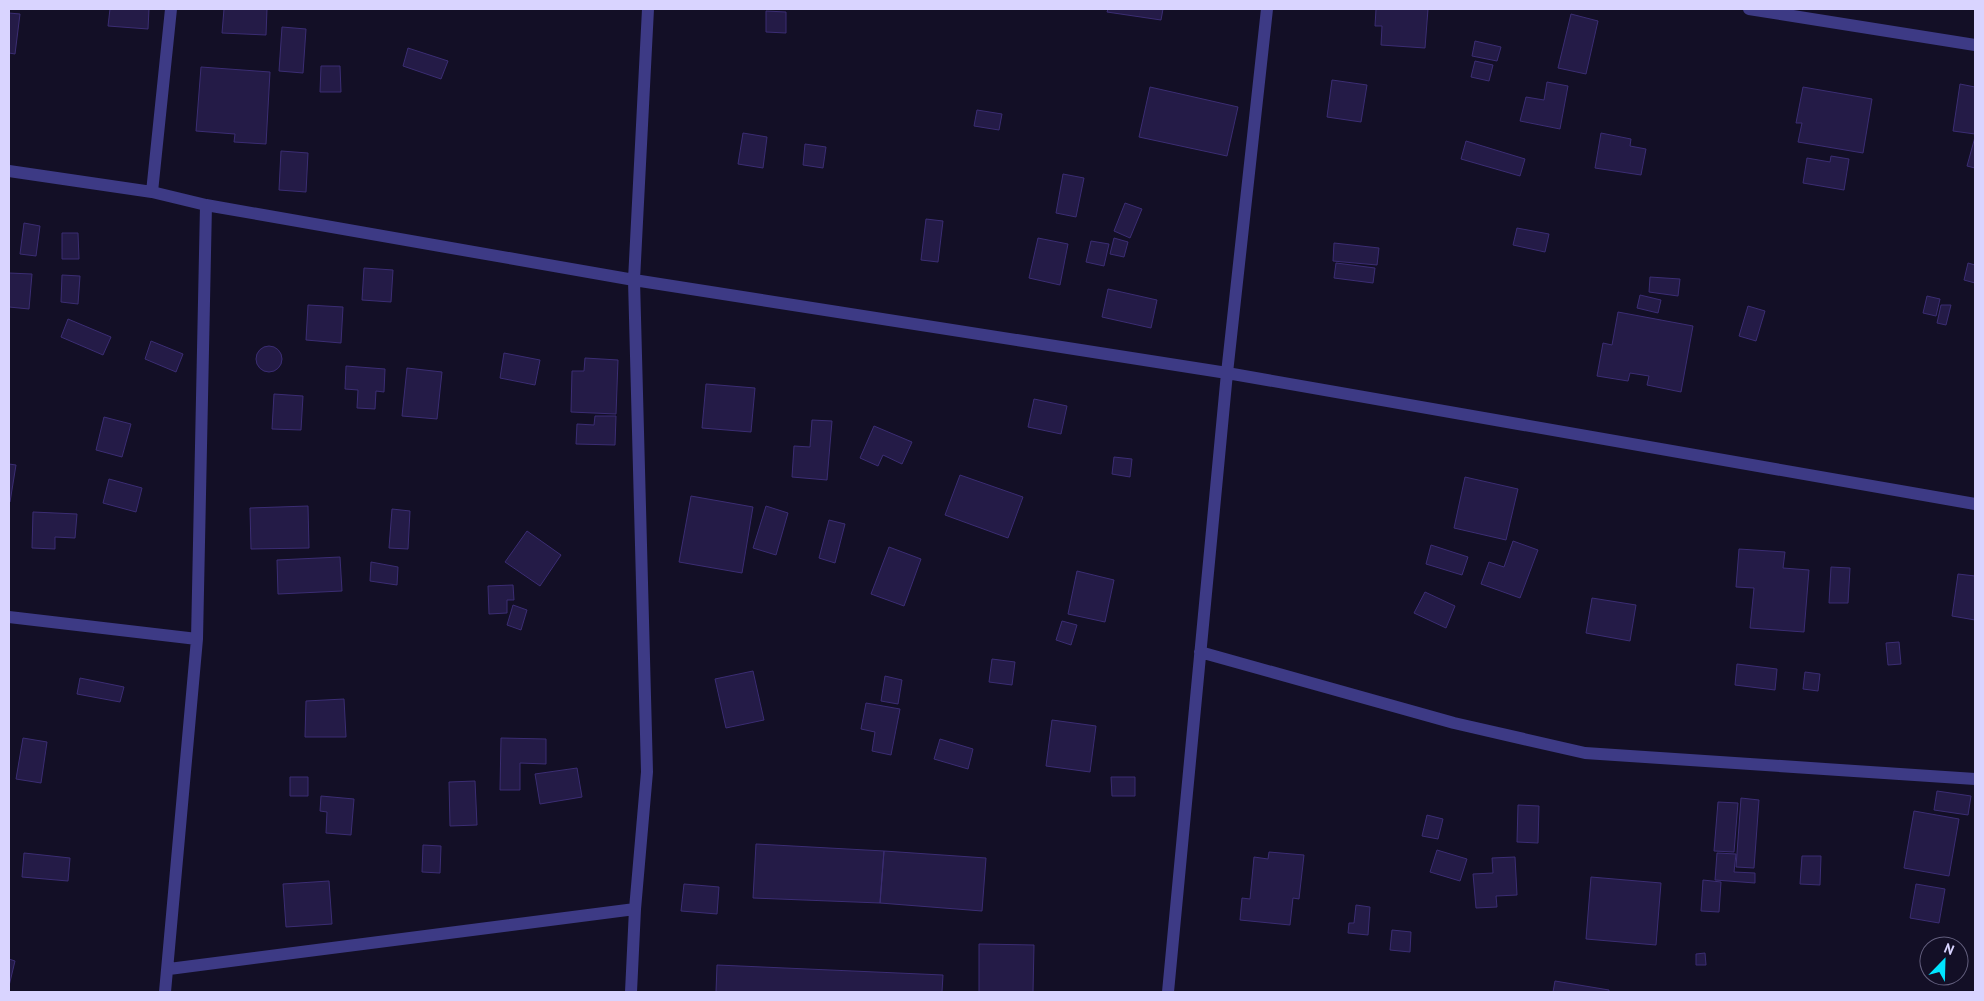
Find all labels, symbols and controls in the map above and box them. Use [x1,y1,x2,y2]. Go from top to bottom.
north arrow [1919,936,1969,986]
text: N [1941,939,1957,959]

